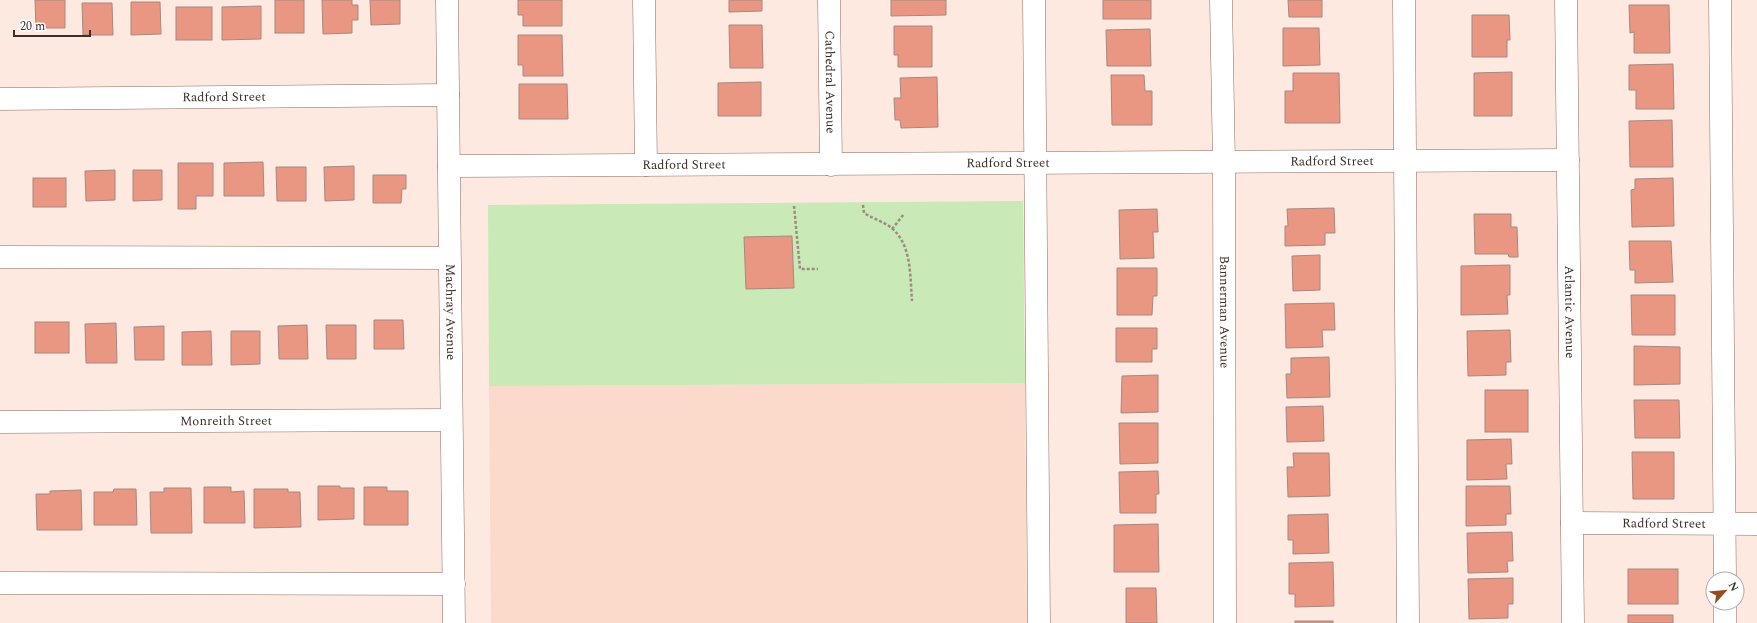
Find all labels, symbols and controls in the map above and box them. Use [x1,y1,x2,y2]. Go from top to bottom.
scale bar [14,12,90,38]
text: 20 m [20,17,45,36]
street label: Cathedral Avenue [819,30,841,134]
street label: Radford Street [182,87,266,107]
street label: Radford Street [1290,151,1374,171]
street label: Radford Street [966,153,1050,173]
street label: Radford Street [642,155,726,175]
street label: Bannerman Avenue [1214,256,1234,368]
street label: Machray Avenue [440,264,461,360]
street label: Atlantic Avenue [1559,265,1580,359]
street label: Monreith Street [180,411,273,431]
street label: Radford Street [1622,513,1706,534]
north arrow [1705,571,1745,611]
text: N [1724,579,1743,595]

